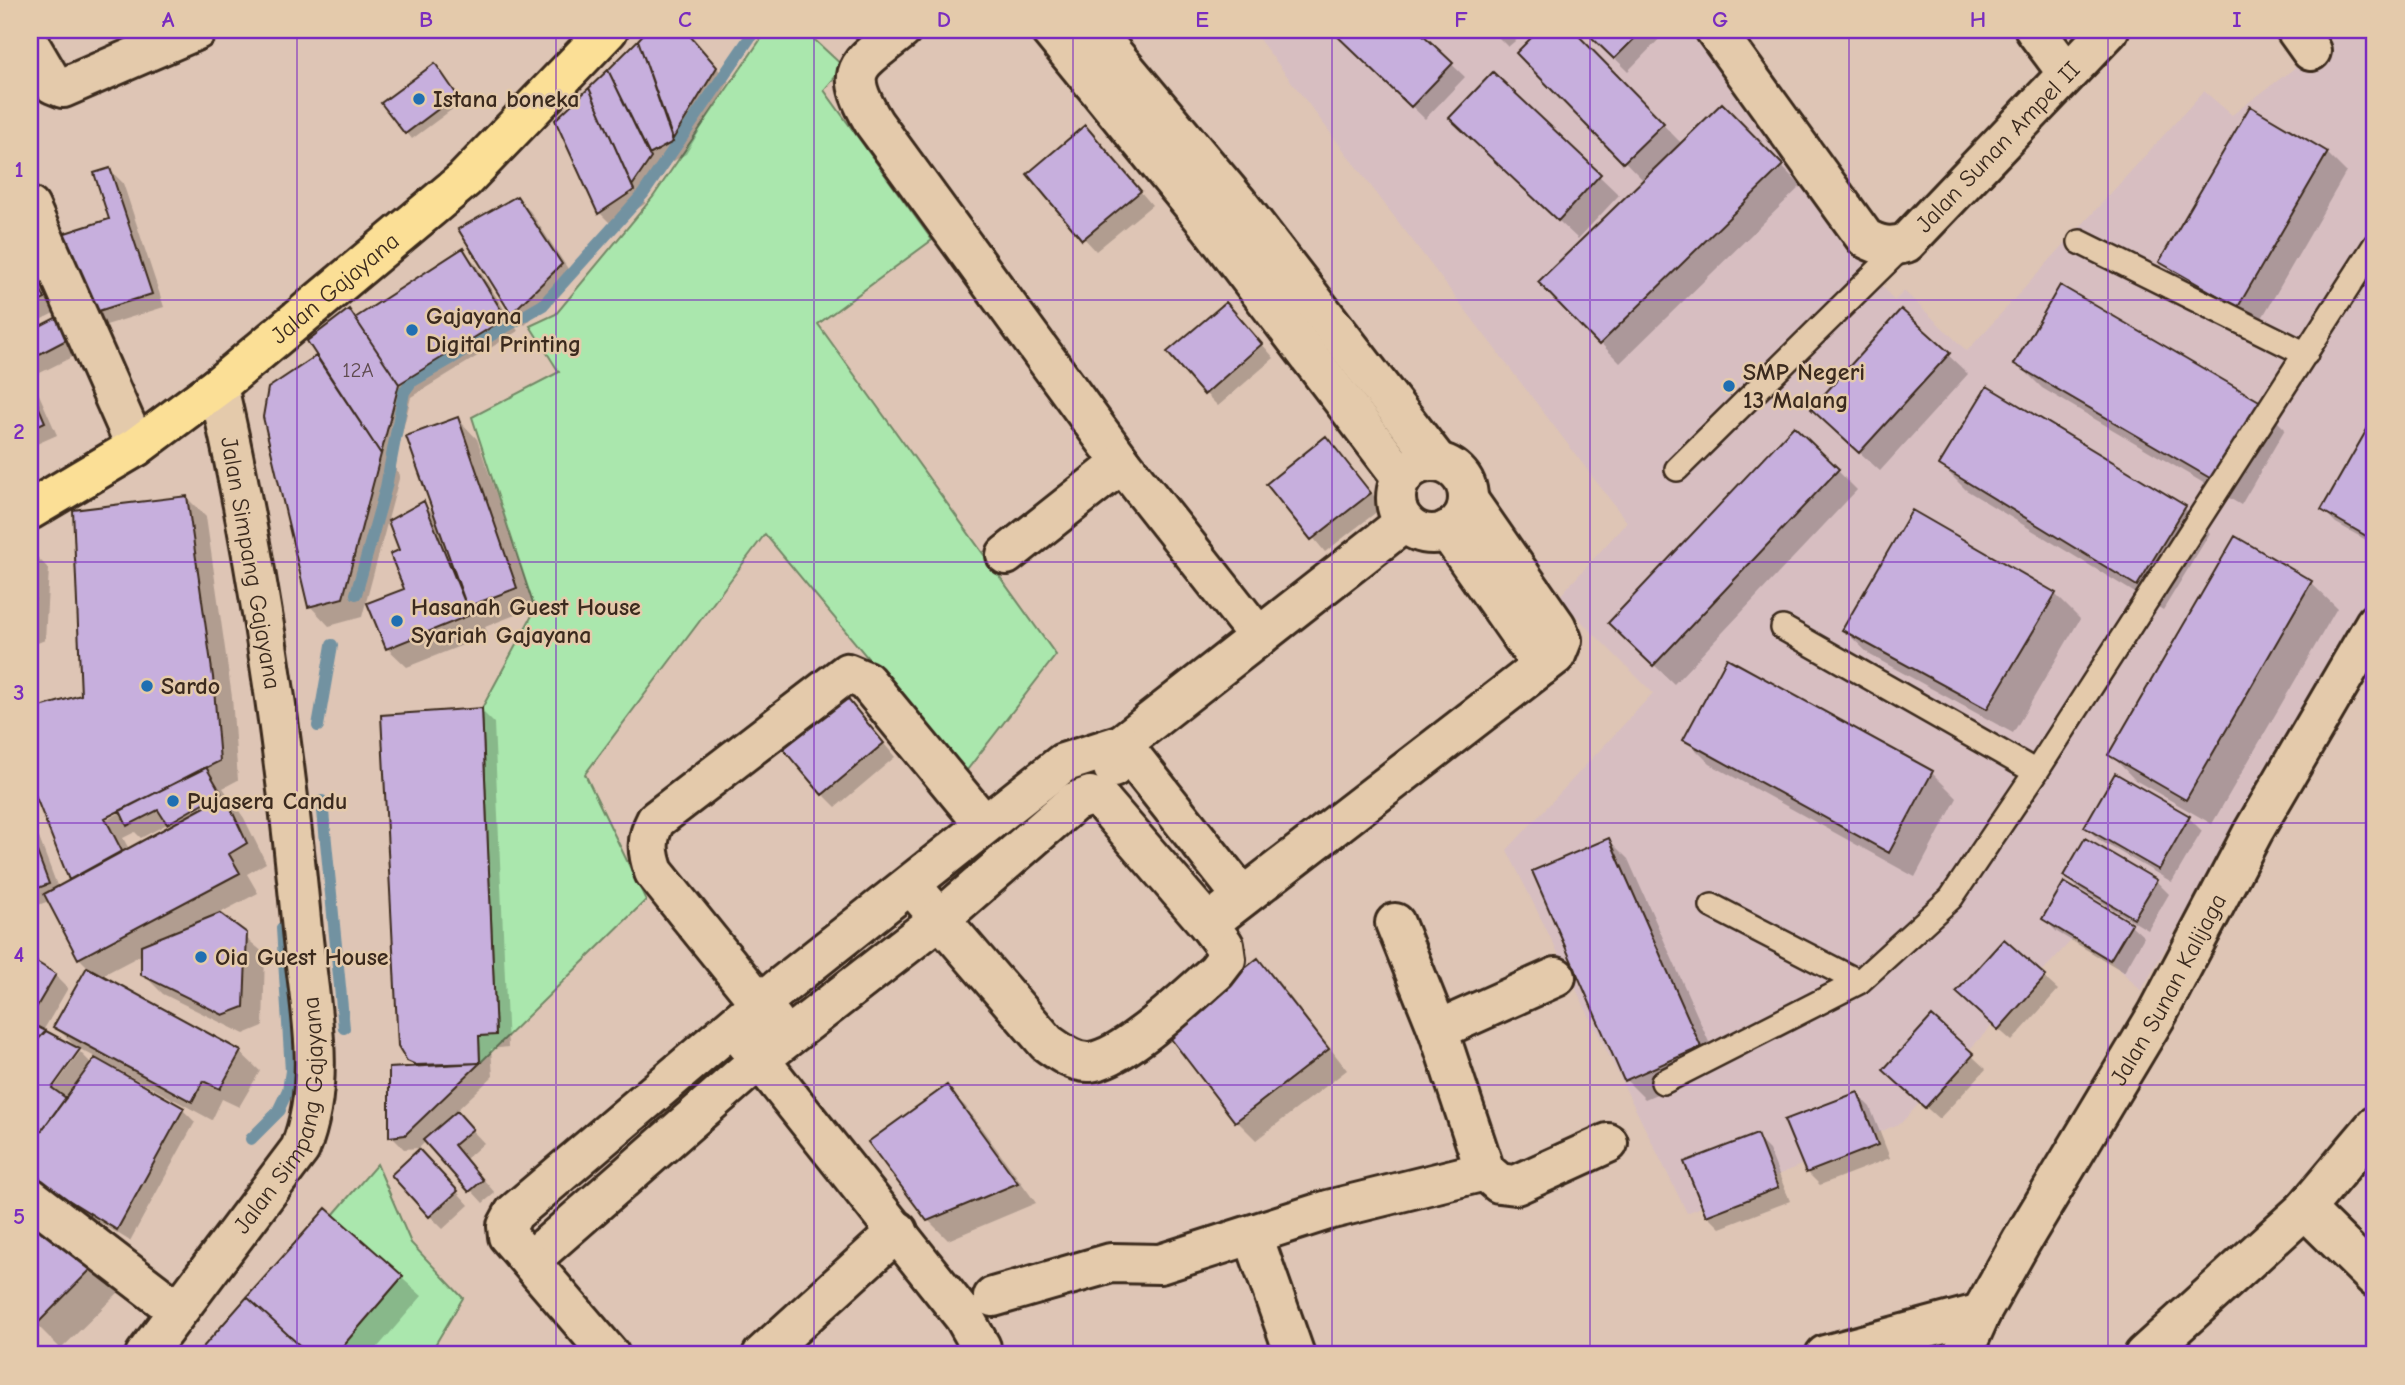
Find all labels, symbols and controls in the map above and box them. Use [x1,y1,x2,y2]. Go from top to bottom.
text: A [162,6,175,33]
text: B [419,6,433,33]
text: C [678,6,692,33]
text: D [937,6,951,33]
text: E [1195,6,1209,33]
text: F [1454,6,1468,33]
text: G [1712,6,1728,33]
text: H [1970,6,1986,33]
text: I [2232,6,2242,33]
street label: Jalan Sunan Ampel II [1910,56,2086,238]
place label: Istana boneka [433,85,580,113]
marker: Istana boneka [411,91,427,107]
text: 1 [14,156,24,183]
street label: Jalan Gajayana [265,227,405,350]
place label: Gajayana Digital Printing [426,302,581,358]
marker: Gajayana Digital Printing [404,322,420,338]
house number: 12A [342,358,374,382]
place label: SMP Negeri 13 Malang [1743,358,1865,414]
marker: SMP Negeri 13 Malang [1721,378,1737,394]
text: 2 [13,418,25,445]
street label: Jalan Simpang Gajayana [215,435,287,691]
place label: Hasanah Guest House Syariah Gajayana [411,593,641,649]
marker: Hasanah Guest House Syariah Gajayana [389,613,405,629]
place label: Sardo [161,672,220,700]
marker: Sardo [139,678,155,694]
text: 3 [13,679,25,706]
place label: Pujasera Candu [187,787,347,815]
marker: Pujasera Candu [165,793,181,809]
street label: Jalan Sunan Kalijaga [2104,889,2232,1090]
text: 4 [14,941,25,968]
place label: Oia Guest House [215,943,389,971]
marker: Oia Guest House [193,949,209,965]
street label: Jalan Simpang Gajayana [228,995,329,1239]
text: 5 [13,1203,25,1230]

